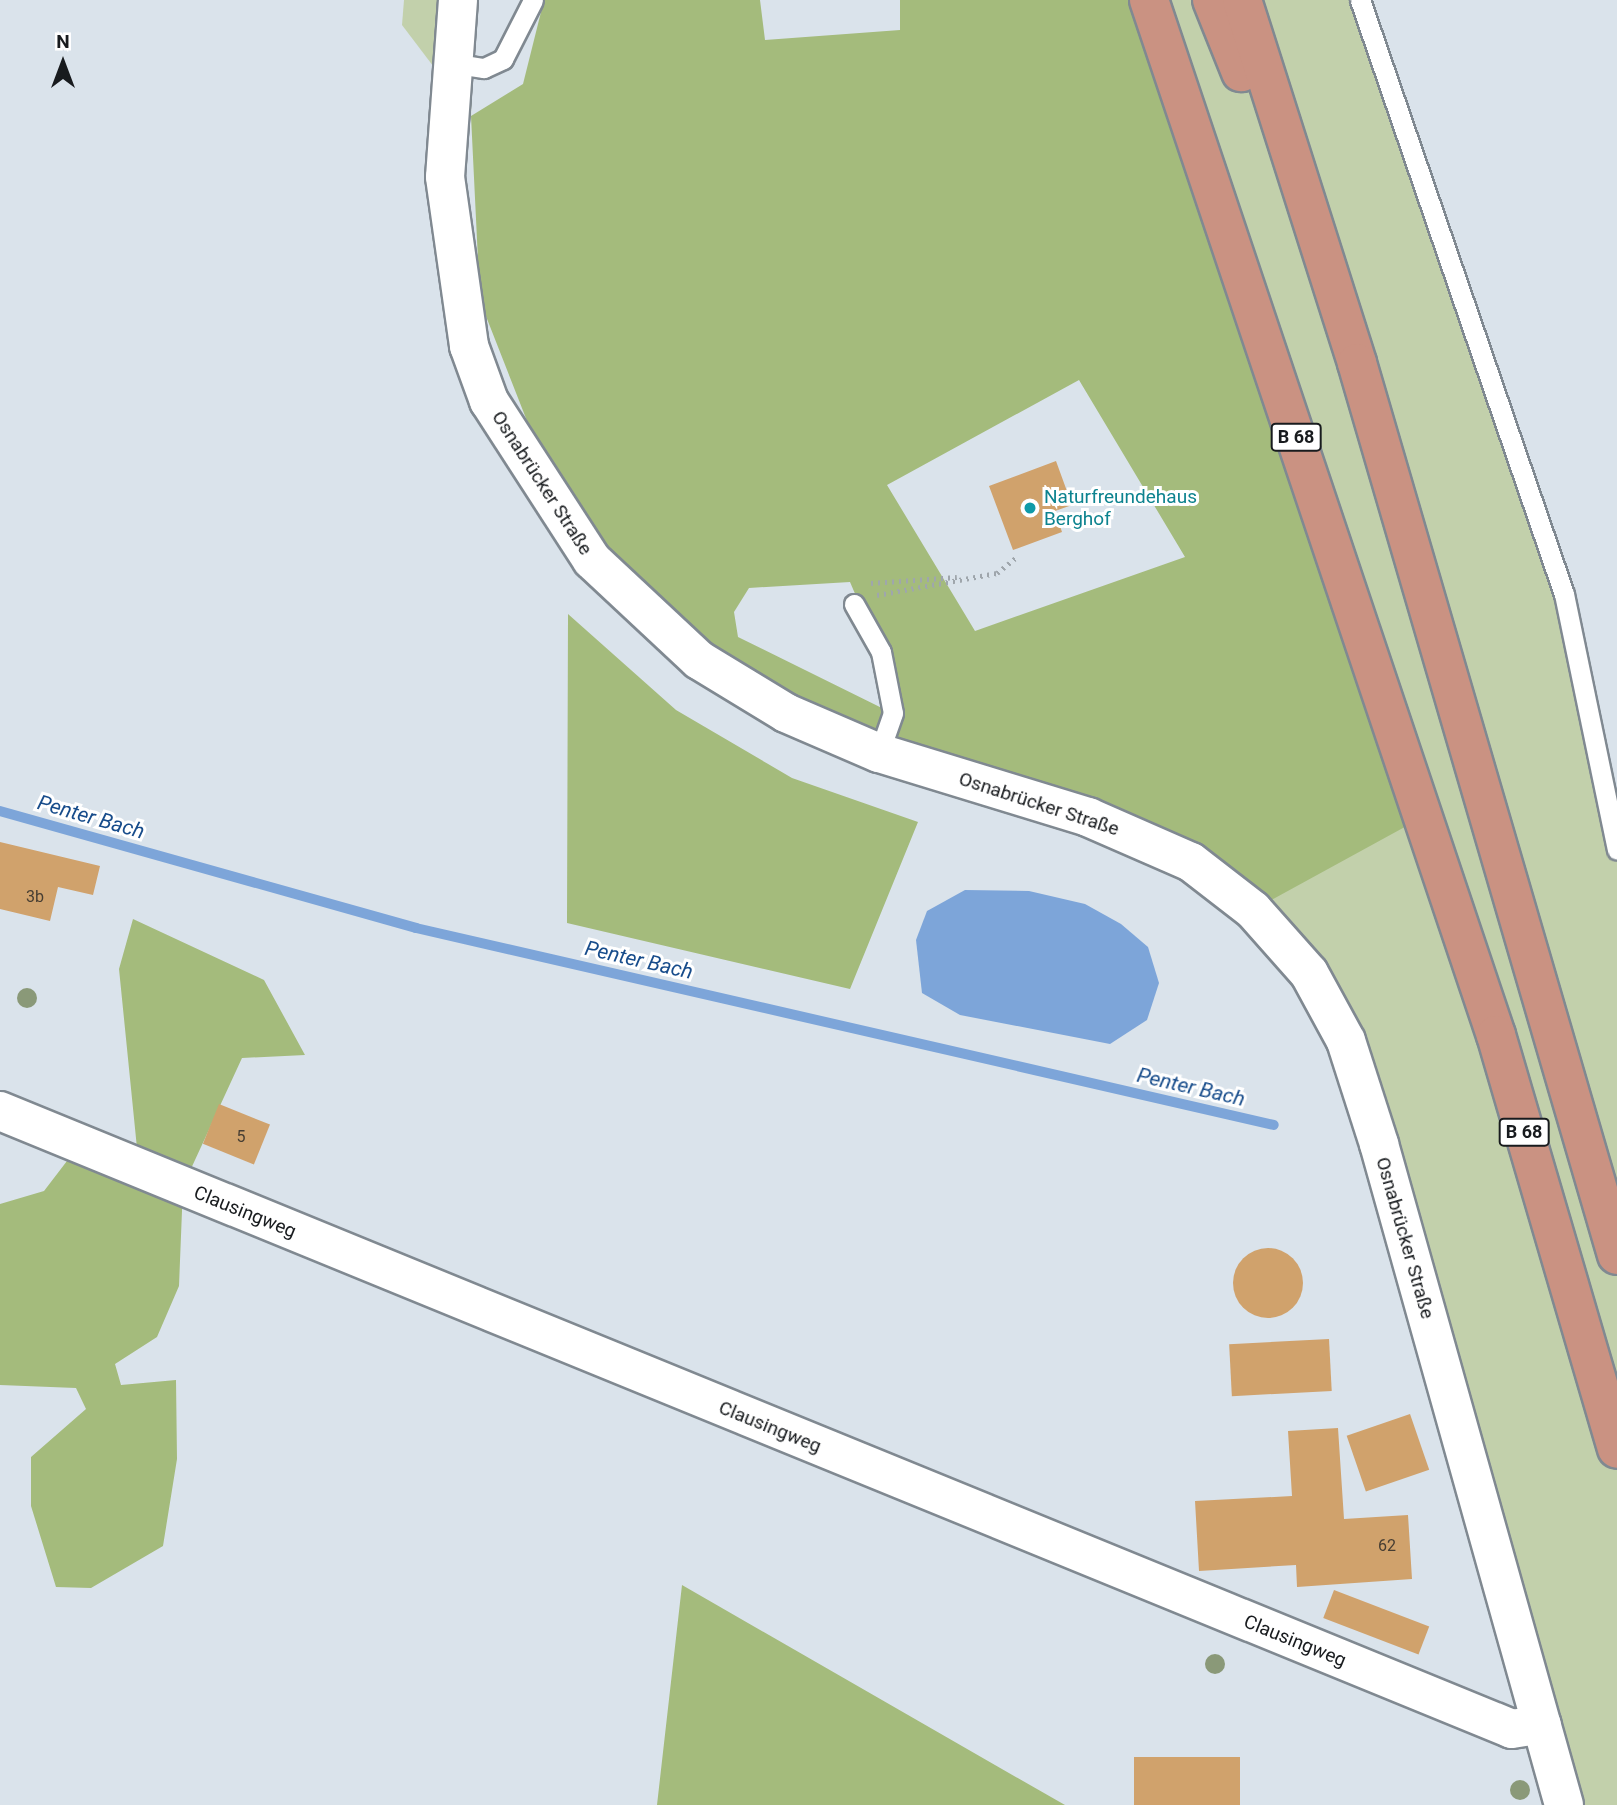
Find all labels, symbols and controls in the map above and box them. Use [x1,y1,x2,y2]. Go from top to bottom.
north arrow [28,28,98,98]
text: N [56,30,70,53]
street label: Osnabrücker Straße [487,407,597,559]
road number: B 68 [1270,422,1322,452]
place label: Naturfreundehaus Berghof [1044,486,1197,530]
marker: Naturfreundehaus Berghof [1022,500,1038,516]
street label: Osnabrücker Straße [956,767,1122,841]
water label: Penter Bach [35,790,147,844]
house number: 3b [26,887,44,907]
water label: Penter Bach [583,935,695,985]
water label: Penter Bach [1135,1062,1247,1112]
road number: B 68 [1498,1118,1550,1147]
house number: 5 [237,1127,245,1147]
street label: Osnabrücker Straße [1371,1155,1439,1321]
street label: Clausingweg [190,1181,300,1243]
street label: Clausingweg [715,1396,825,1458]
house number: 62 [1378,1536,1396,1556]
street label: Clausingweg [1240,1610,1350,1672]

